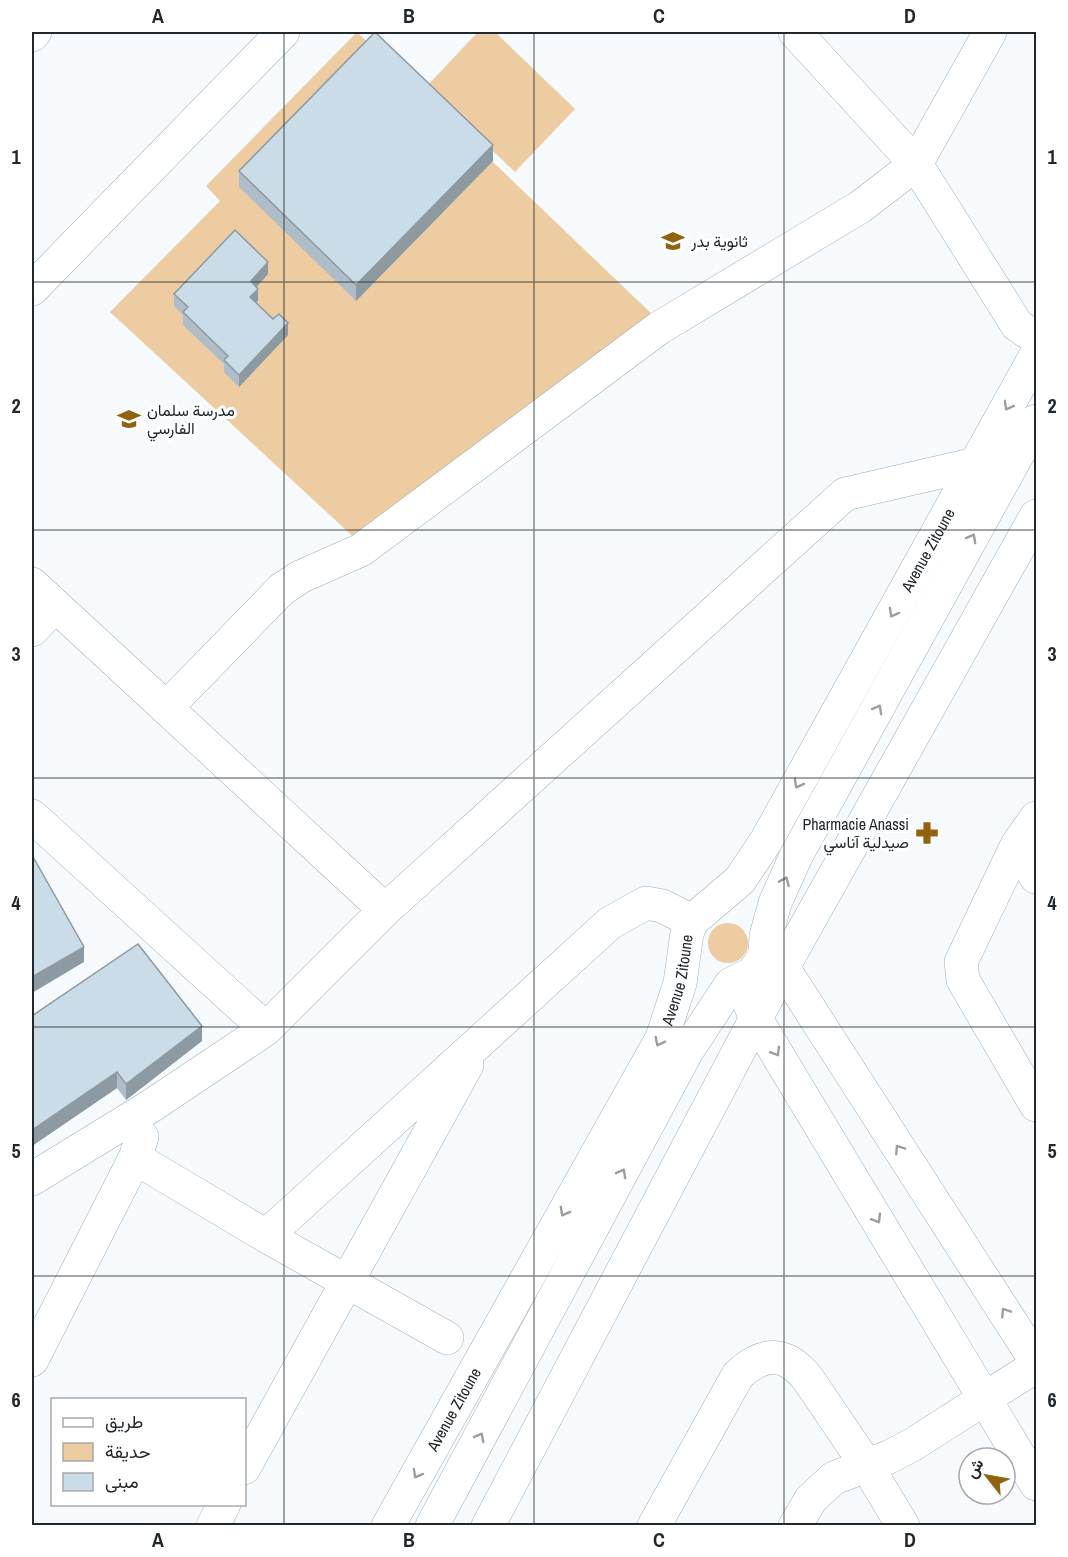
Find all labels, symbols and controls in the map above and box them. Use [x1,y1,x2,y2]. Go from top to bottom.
text: A [152,2,164,29]
text: B [403,2,415,29]
text: C [653,2,665,29]
text: D [904,2,916,29]
text: 1 [11,143,21,170]
text: 1 [1047,143,1057,170]
school or university icon: ثانوية بدر [660,228,686,254]
place label: ثانوية بدر [690,230,748,252]
text: 2 [11,392,21,419]
text: 2 [1047,392,1057,419]
place label: مدرسة سلمان الفارسي [147,399,235,442]
one-way arrow [1004,400,1015,410]
school or university icon: مدرسة سلمان الفارسي [116,406,142,432]
street label: Avenue Zitoune [895,504,960,597]
one-way arrow [965,534,976,545]
one-way arrow [889,607,900,617]
text: 3 [11,640,21,667]
text: 3 [1047,640,1057,667]
one-way arrow [871,705,882,715]
one-way arrow [794,777,805,788]
place label: Pharmacie Anassi صيدلية آناسي [803,813,909,856]
pharmacy icon: Pharmacie Anassi صيدلية آناسي [914,820,940,846]
one-way arrow [778,876,790,887]
text: 4 [11,889,21,916]
text: 4 [1047,889,1057,916]
street label: Avenue Zitoune [656,933,698,1029]
one-way arrow [655,1036,667,1047]
one-way arrow [768,1046,780,1056]
text: 5 [11,1137,21,1164]
text: 5 [1047,1137,1057,1164]
one-way arrow [895,1144,906,1155]
one-way arrow [615,1168,626,1179]
one-way arrow [560,1206,571,1217]
one-way arrow [869,1213,881,1223]
one-way arrow [1000,1308,1012,1318]
street label: Avenue Zitoune [421,1363,486,1456]
text: 6 [11,1386,21,1413]
text: 6 [1047,1386,1057,1413]
legend [51,1398,246,1506]
text: طريق [105,1409,143,1434]
one-way arrow [473,1433,484,1443]
text: حديقة [105,1439,151,1464]
north arrow [957,1446,1017,1506]
text: ش [960,1454,989,1482]
one-way arrow [413,1468,424,1478]
text: مبنى [105,1469,139,1494]
text: A [152,1526,164,1553]
text: B [403,1526,415,1553]
text: C [653,1526,665,1553]
text: D [904,1526,916,1553]

